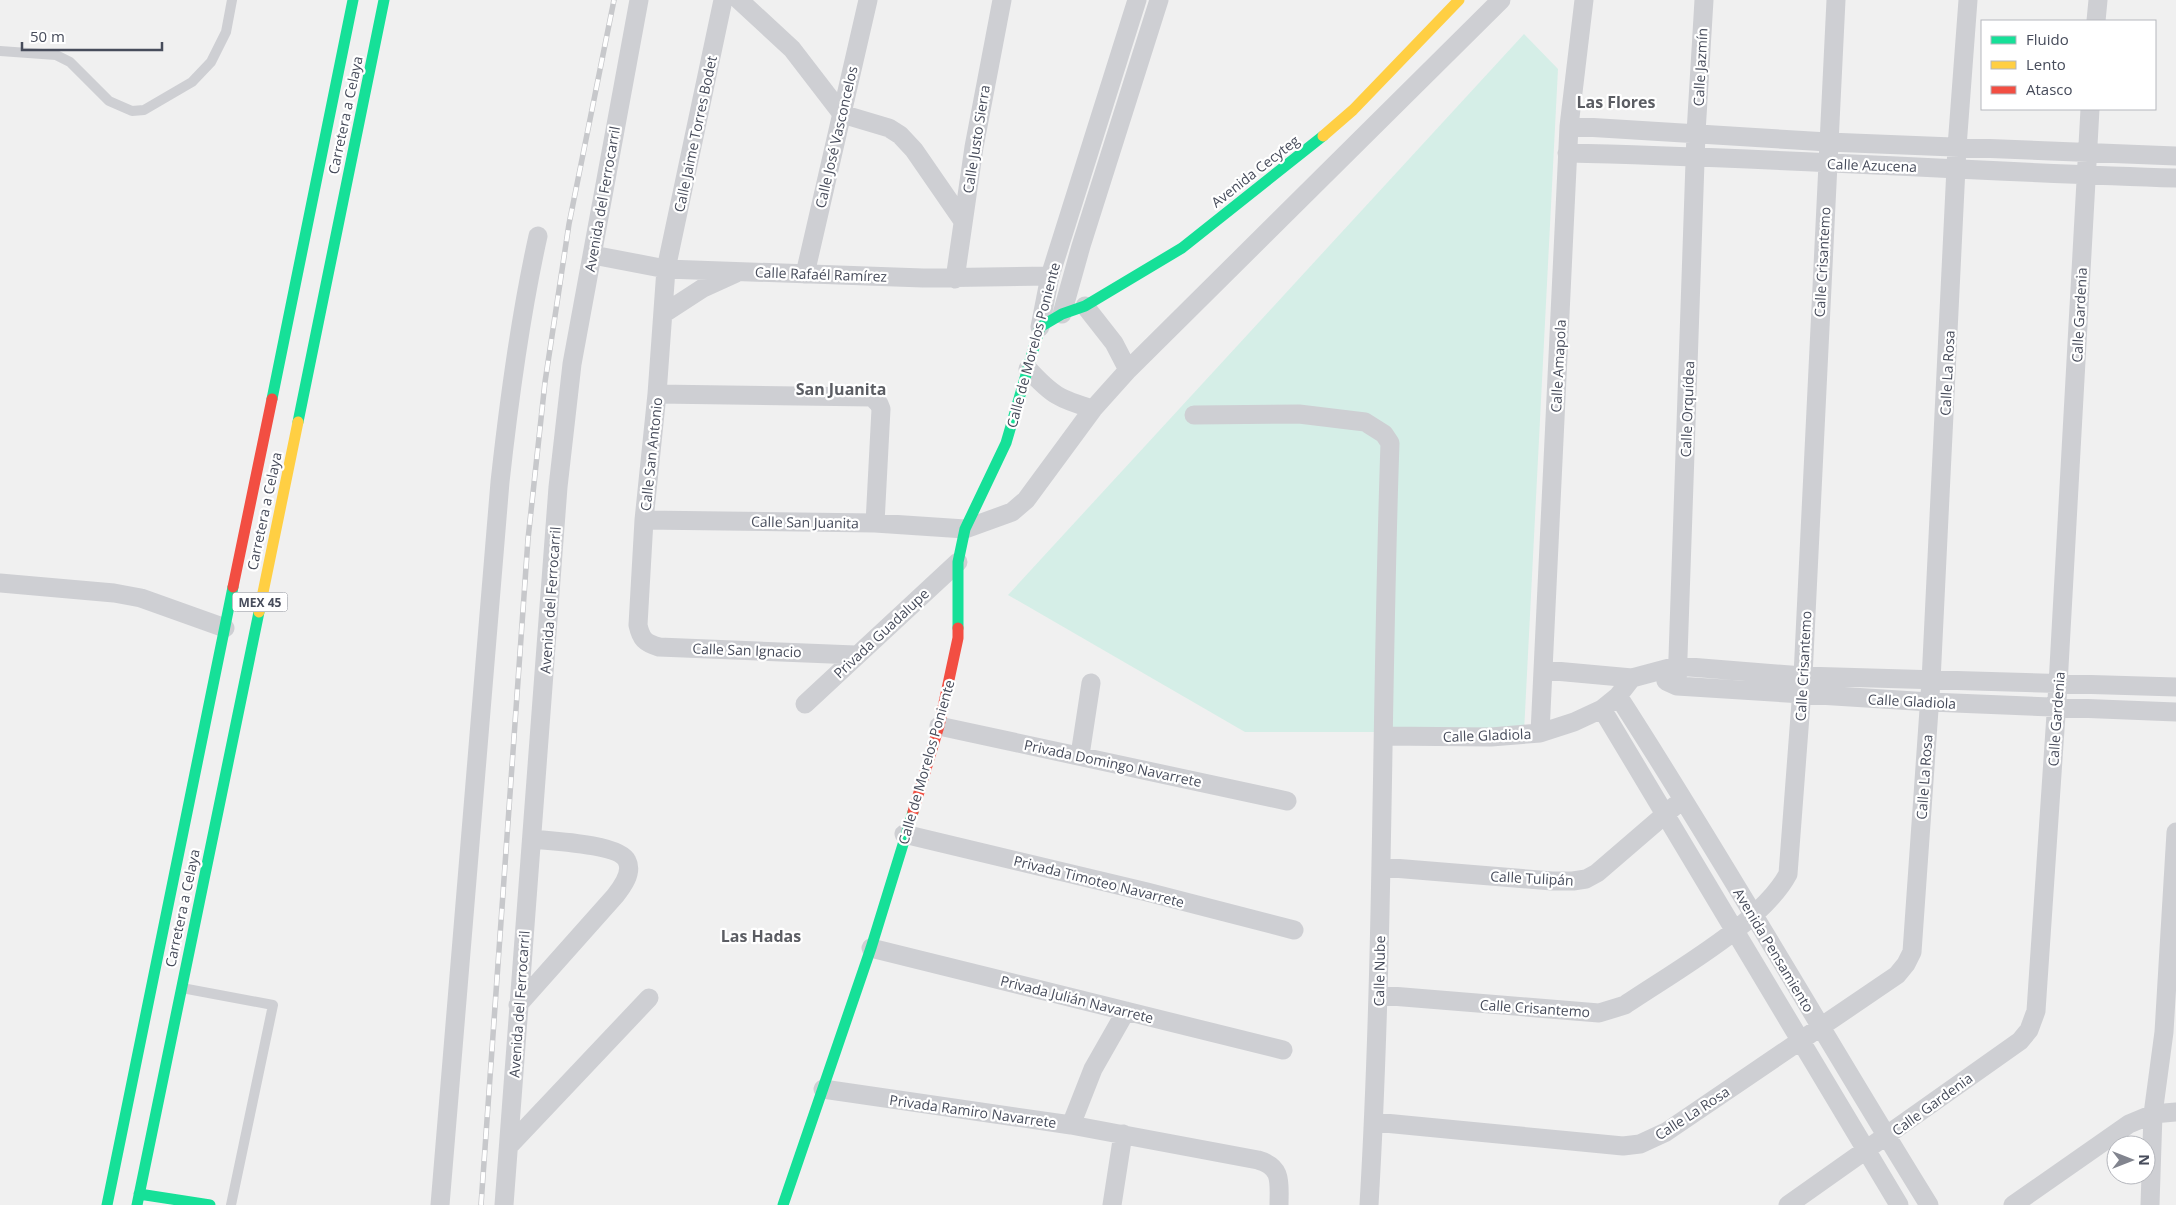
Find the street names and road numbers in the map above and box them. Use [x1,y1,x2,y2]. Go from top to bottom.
street label: Calle Jazmín [1688,27,1712,107]
street label: Carretera a Celaya [323,54,367,176]
street label: Calle Jaime Torres Bodet [669,54,721,214]
street label: Calle José Vasconcelos [810,64,862,210]
street label: Calle Justo Sierra [958,83,994,195]
street label: Avenida del Ferrocarril [580,125,624,273]
street label: Avenida Cecyteg [1207,130,1303,211]
street label: Calle Azucena [1827,154,1917,176]
street label: Calle Crisantemo [1810,206,1834,318]
street label: Calle de Morelos Poniente [1002,260,1064,430]
street label: Calle Rafaél Ramírez [755,262,888,286]
street label: Calle Gardenia [2067,267,2091,363]
street label: Calle Amapola [1546,319,1570,413]
street label: Calle La Rosa [1935,330,1959,416]
street label: Calle Orquídea [1676,360,1698,458]
street label: Calle San Antonio [636,396,666,512]
street label: Carretera a Celaya [242,450,286,572]
street label: Calle San Juanita [751,512,859,532]
street label: Avenida del Ferrocarril [535,526,565,674]
street label: Privada Guadalupe [829,584,933,682]
road number: MEX 45 [232,592,288,612]
street label: Calle Crisantemo [1791,610,1815,722]
street label: Calle San Ignacio [692,639,802,661]
street label: Calle Gardenia [2043,671,2069,767]
street label: Calle de Morelos Poniente [893,677,959,846]
street label: Calle Gladiola [1867,689,1957,713]
street label: Calle Gladiola [1442,724,1532,746]
street label: Calle La Rosa [1912,734,1936,820]
street label: Privada Domingo Navarrete [1022,735,1204,791]
street label: Carretera a Celaya [160,847,204,969]
street label: Privada Timoteo Navarrete [1012,851,1186,911]
street label: Calle Tulipán [1490,866,1574,890]
street label: Avenida Pensamiento [1729,884,1819,1016]
street label: Avenida del Ferrocarril [504,930,534,1078]
street label: Calle Nube [1369,935,1389,1007]
street label: Privada Julián Navarrete [998,971,1156,1027]
street label: Calle Crisantemo [1479,995,1591,1021]
street label: Calle Gardenia [1888,1068,1976,1140]
street label: Calle La Rosa [1651,1082,1733,1144]
street label: Privada Ramiro Navarrete [888,1090,1058,1132]

